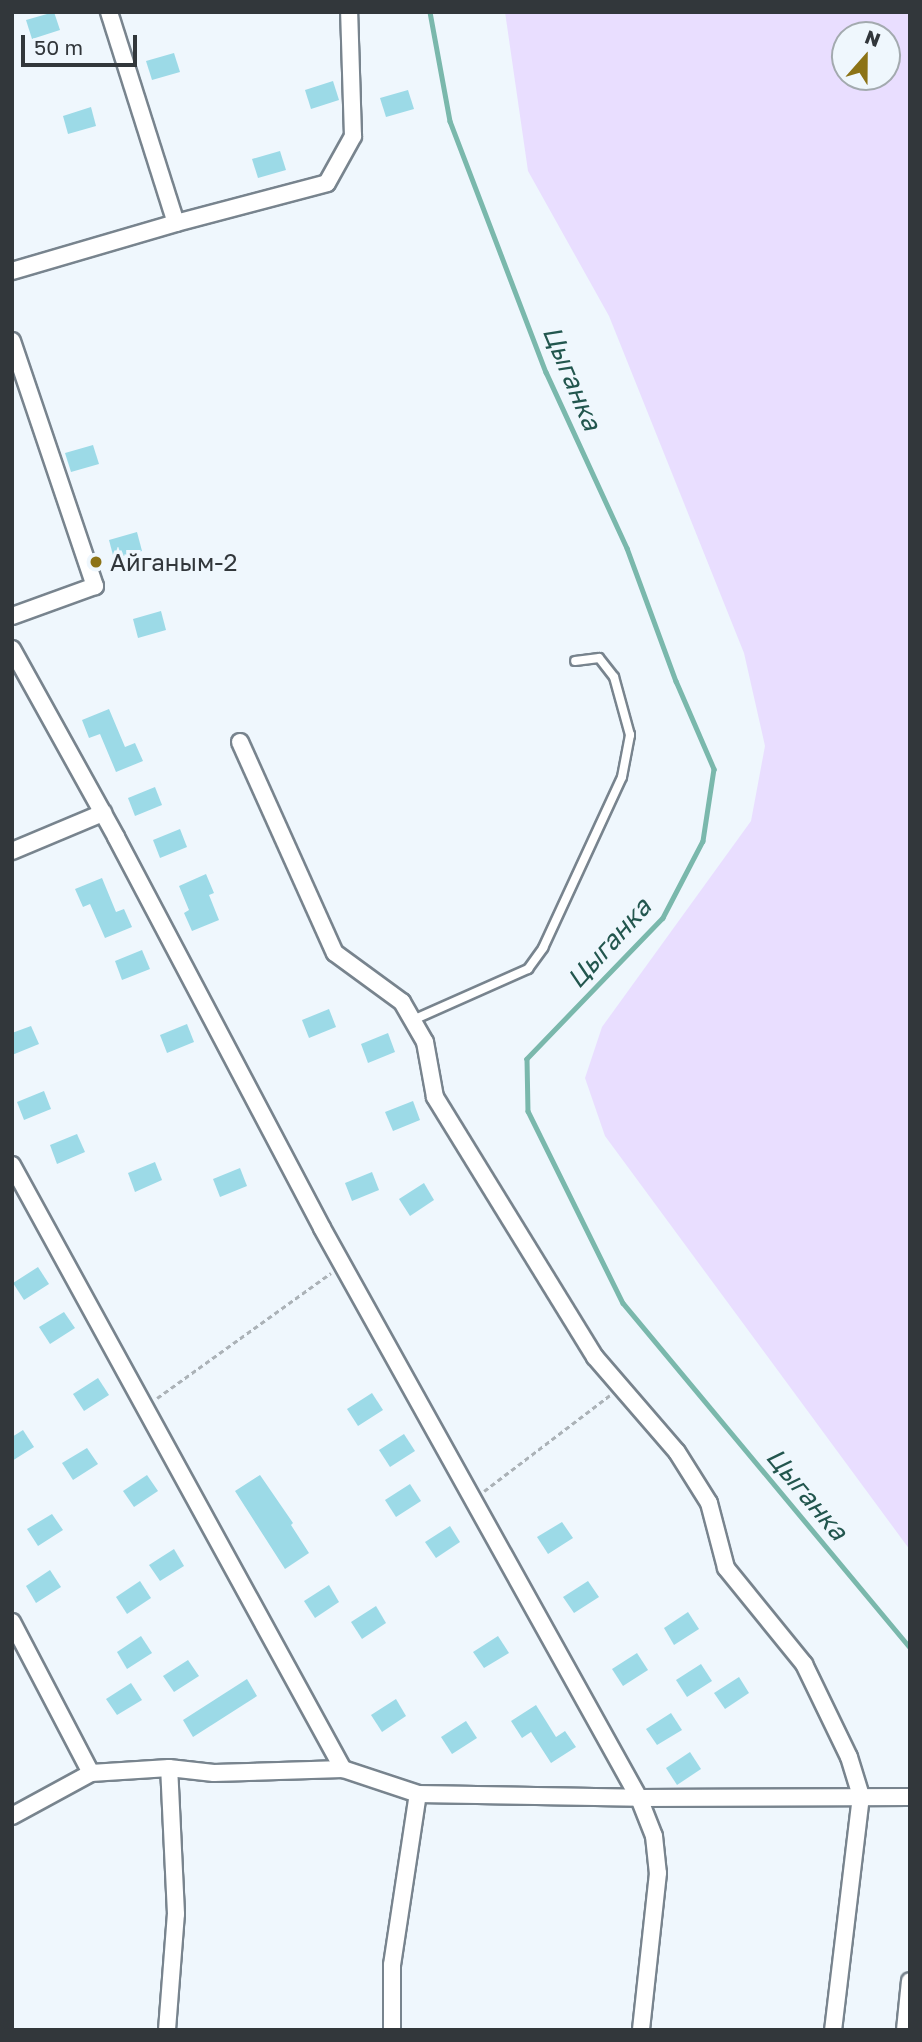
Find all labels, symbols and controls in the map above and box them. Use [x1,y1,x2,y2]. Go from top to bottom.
scale bar [24,21,140,65]
north arrow [831,21,901,91]
text: N [862,24,884,51]
text: 50 m [34,34,83,60]
water label: Цыганка [536,321,608,435]
place label: Айганым-2 [110,548,237,576]
marker: Айганым-2 [88,554,104,570]
water label: Цыганка [561,892,657,994]
water label: Цыганка [760,1442,854,1546]

